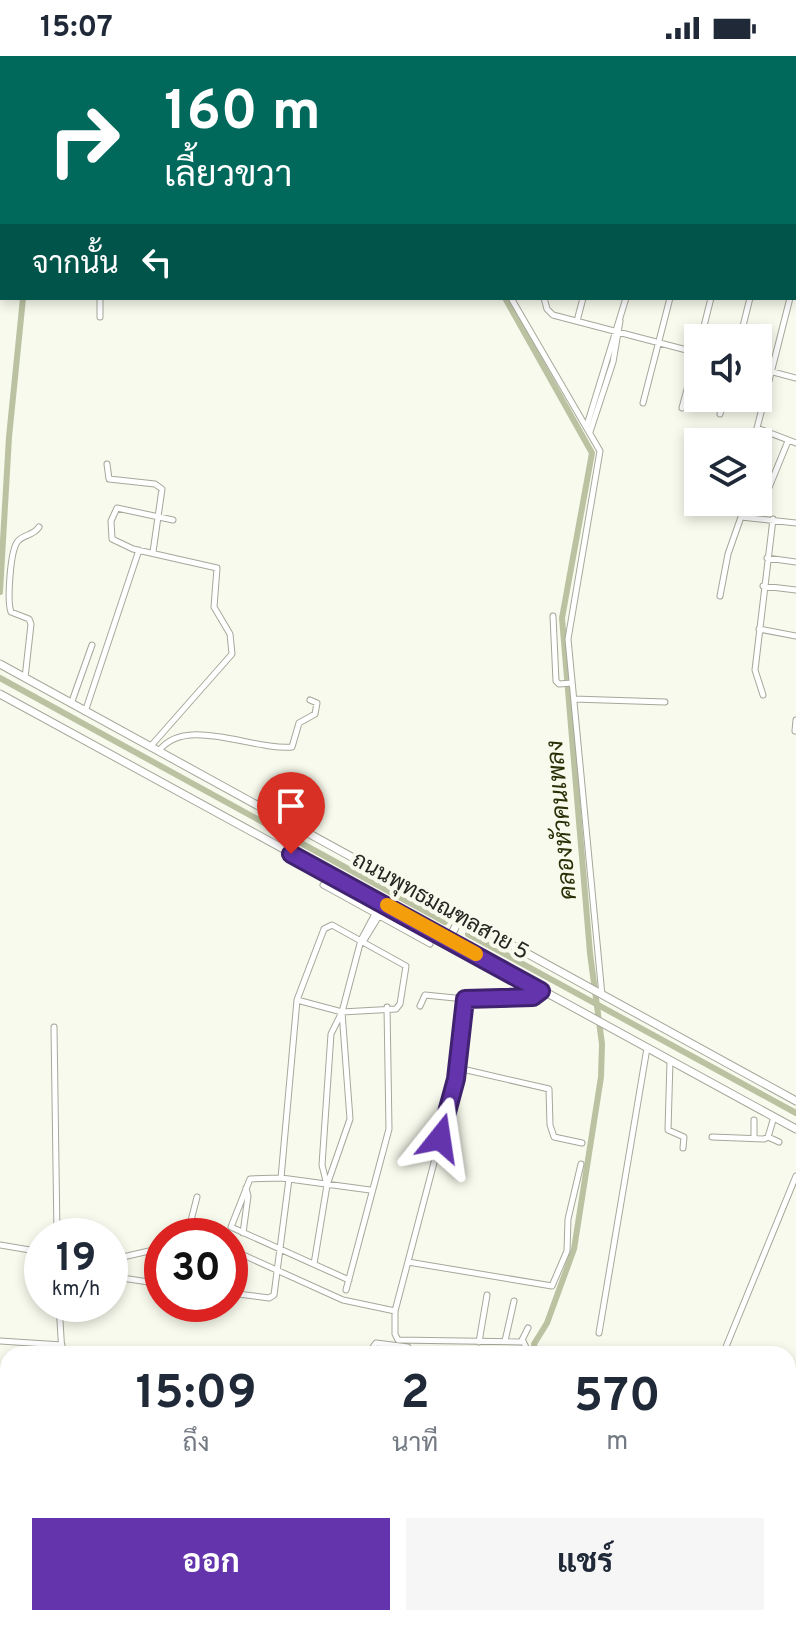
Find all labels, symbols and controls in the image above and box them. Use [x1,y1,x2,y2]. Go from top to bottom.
text: 15:07 [40,10,113,47]
text: 160 m [164,79,321,149]
icon: right [32,88,136,192]
text: เลี้ยวขวา [164,154,292,200]
icon: left [135,240,179,284]
text: จากนั้น [32,247,119,284]
map controls [684,324,772,516]
button: sound [684,324,772,412]
button: layers [684,428,772,516]
water label: คลองหัวคนเพลง [540,739,585,901]
pin [257,772,325,854]
icon: arrive [269,784,313,828]
street label: ถนนพุทธมณฑลสาย 5 [347,847,533,967]
position arrow [398,1096,482,1180]
speed limit sign: 30 [144,1218,248,1322]
text: 19 [56,1235,96,1285]
text: km/h [52,1277,100,1303]
text: 15:09 [135,1365,257,1425]
text: 2 [401,1365,430,1425]
text: 570 [574,1368,661,1428]
text: m [606,1426,628,1459]
text: ถึง [183,1428,210,1461]
text: นาที [392,1428,438,1461]
button: ออก [32,1518,390,1610]
button: แชร์ [406,1518,764,1610]

